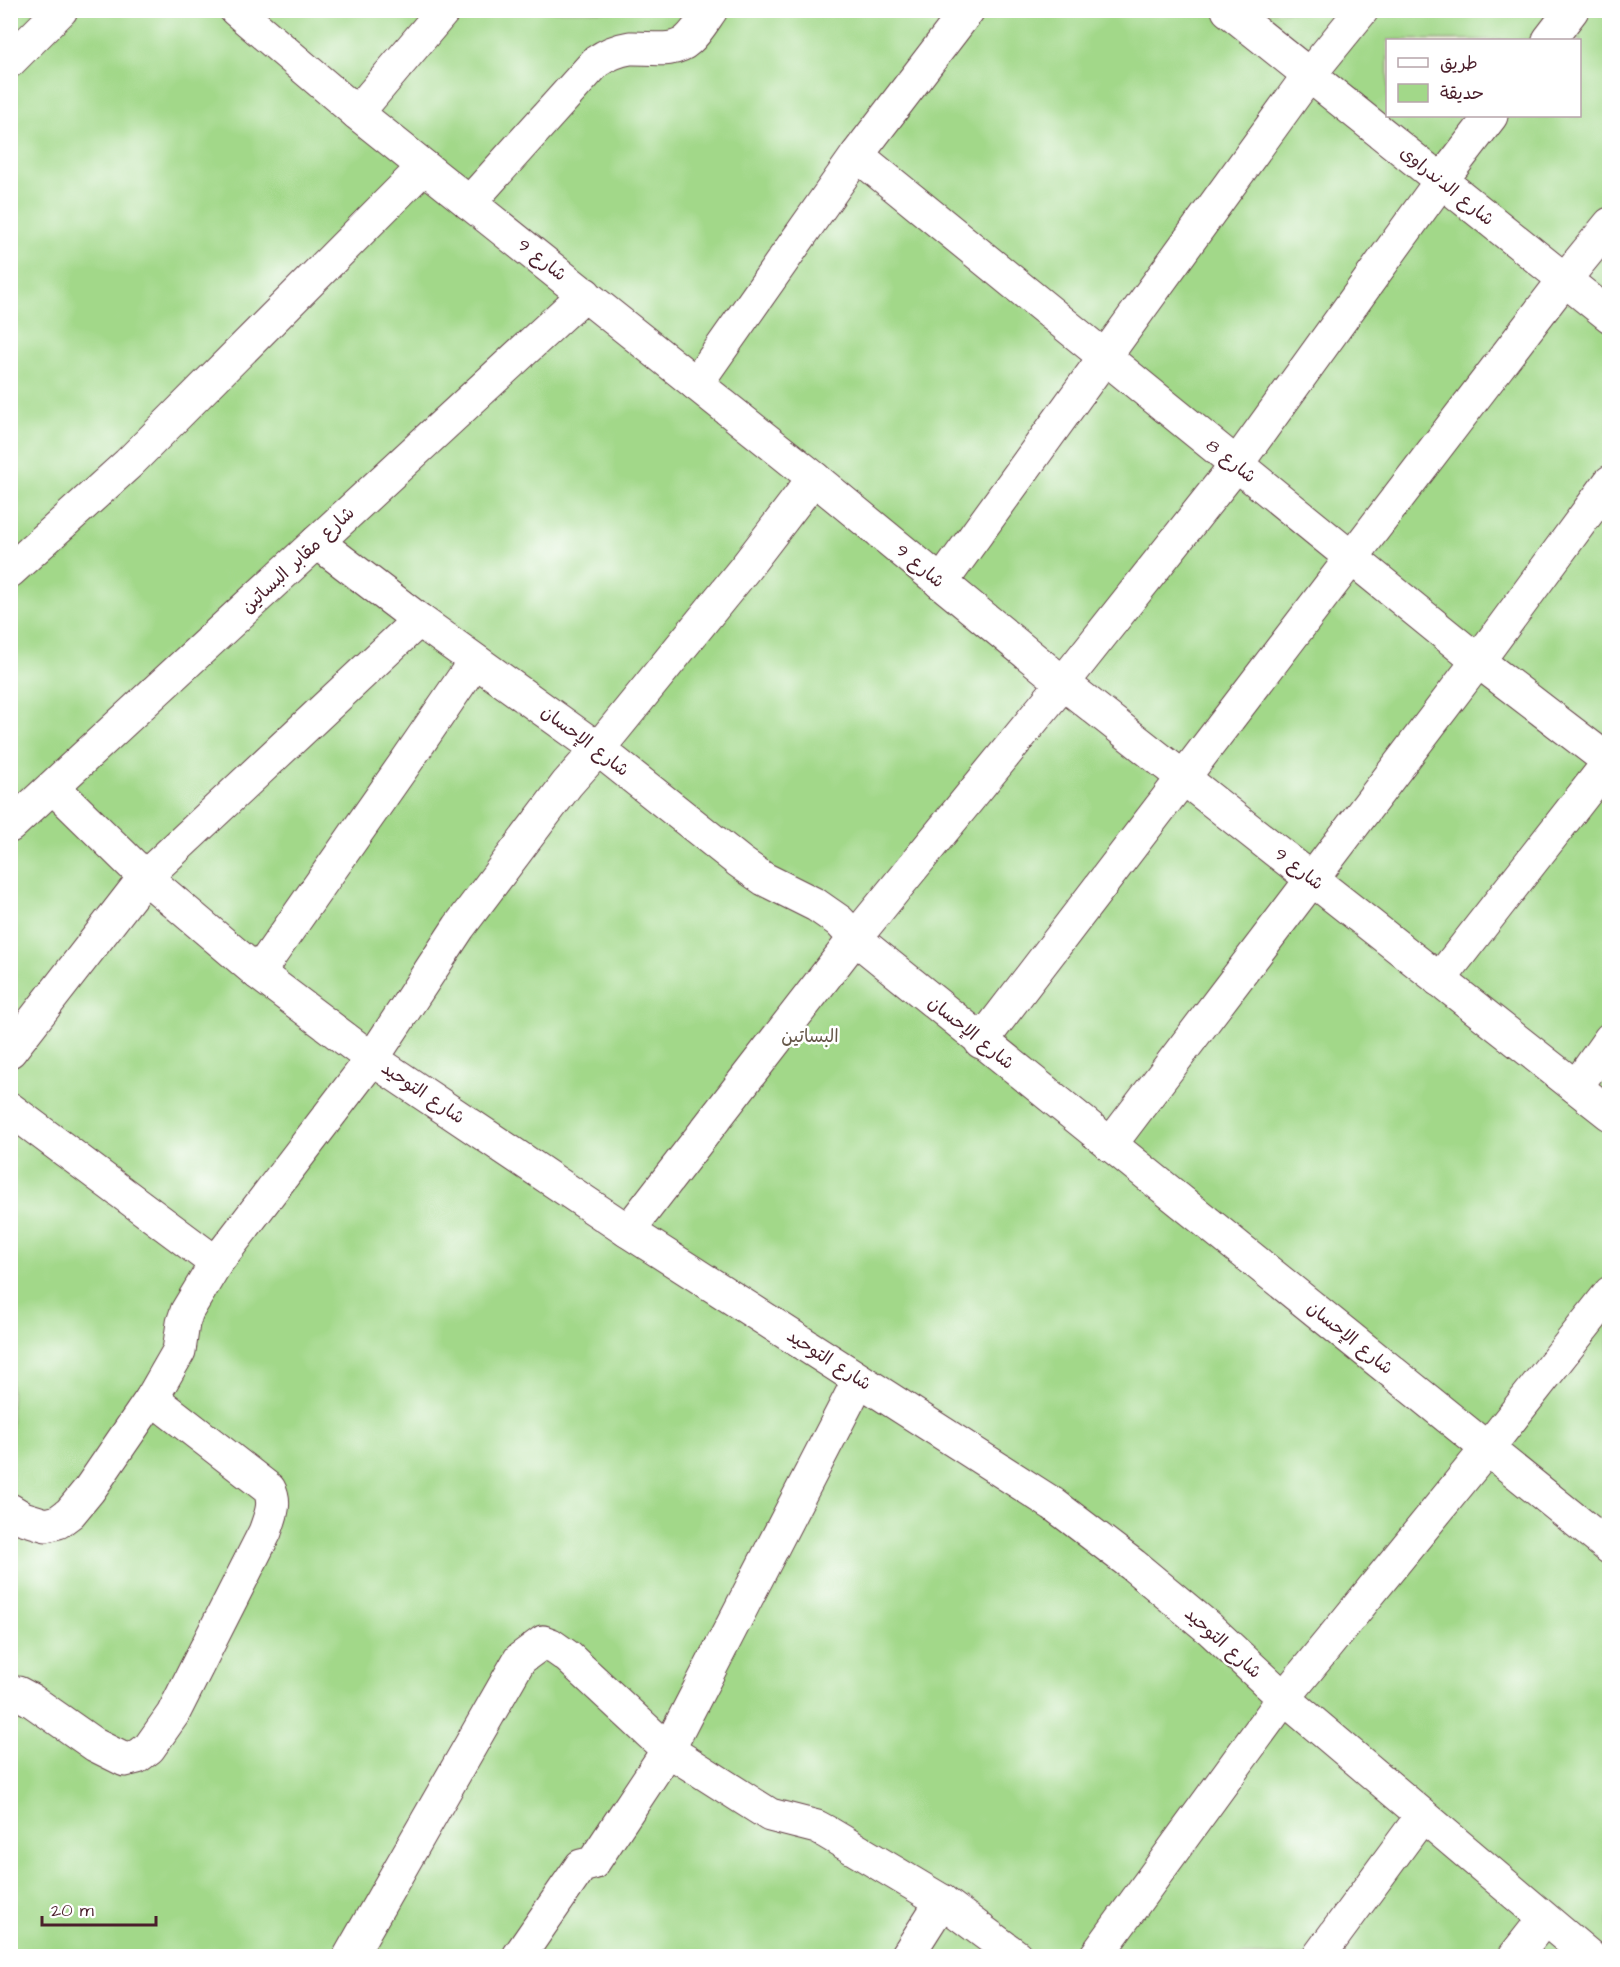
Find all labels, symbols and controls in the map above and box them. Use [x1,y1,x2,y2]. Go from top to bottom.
legend [1386,39,1581,117]
text: طريق [1440,51,1478,76]
text: حديقة [1440,81,1484,106]
street label: شارع الدندراوى [1395,140,1499,232]
street label: شارع 9 [512,233,572,287]
street label: شارع 8 [1201,433,1261,489]
street label: شارع مقابر البساتين [236,501,360,619]
street label: شارع 9 [890,538,950,594]
street label: شارع الإحسان [536,700,634,782]
street label: شارع 9 [1269,842,1329,896]
street label: شارع الإحسان [923,990,1019,1076]
park label: البساتين [781,1024,839,1049]
street label: شارع التوحيد [376,1056,470,1130]
street label: شارع الإحسان [1302,1295,1398,1381]
street label: شارع التوحيد [782,1323,876,1397]
street label: شارع التوحيد [1179,1602,1267,1684]
scale bar [42,1889,156,1927]
text: 20 m [51,1898,94,1923]

